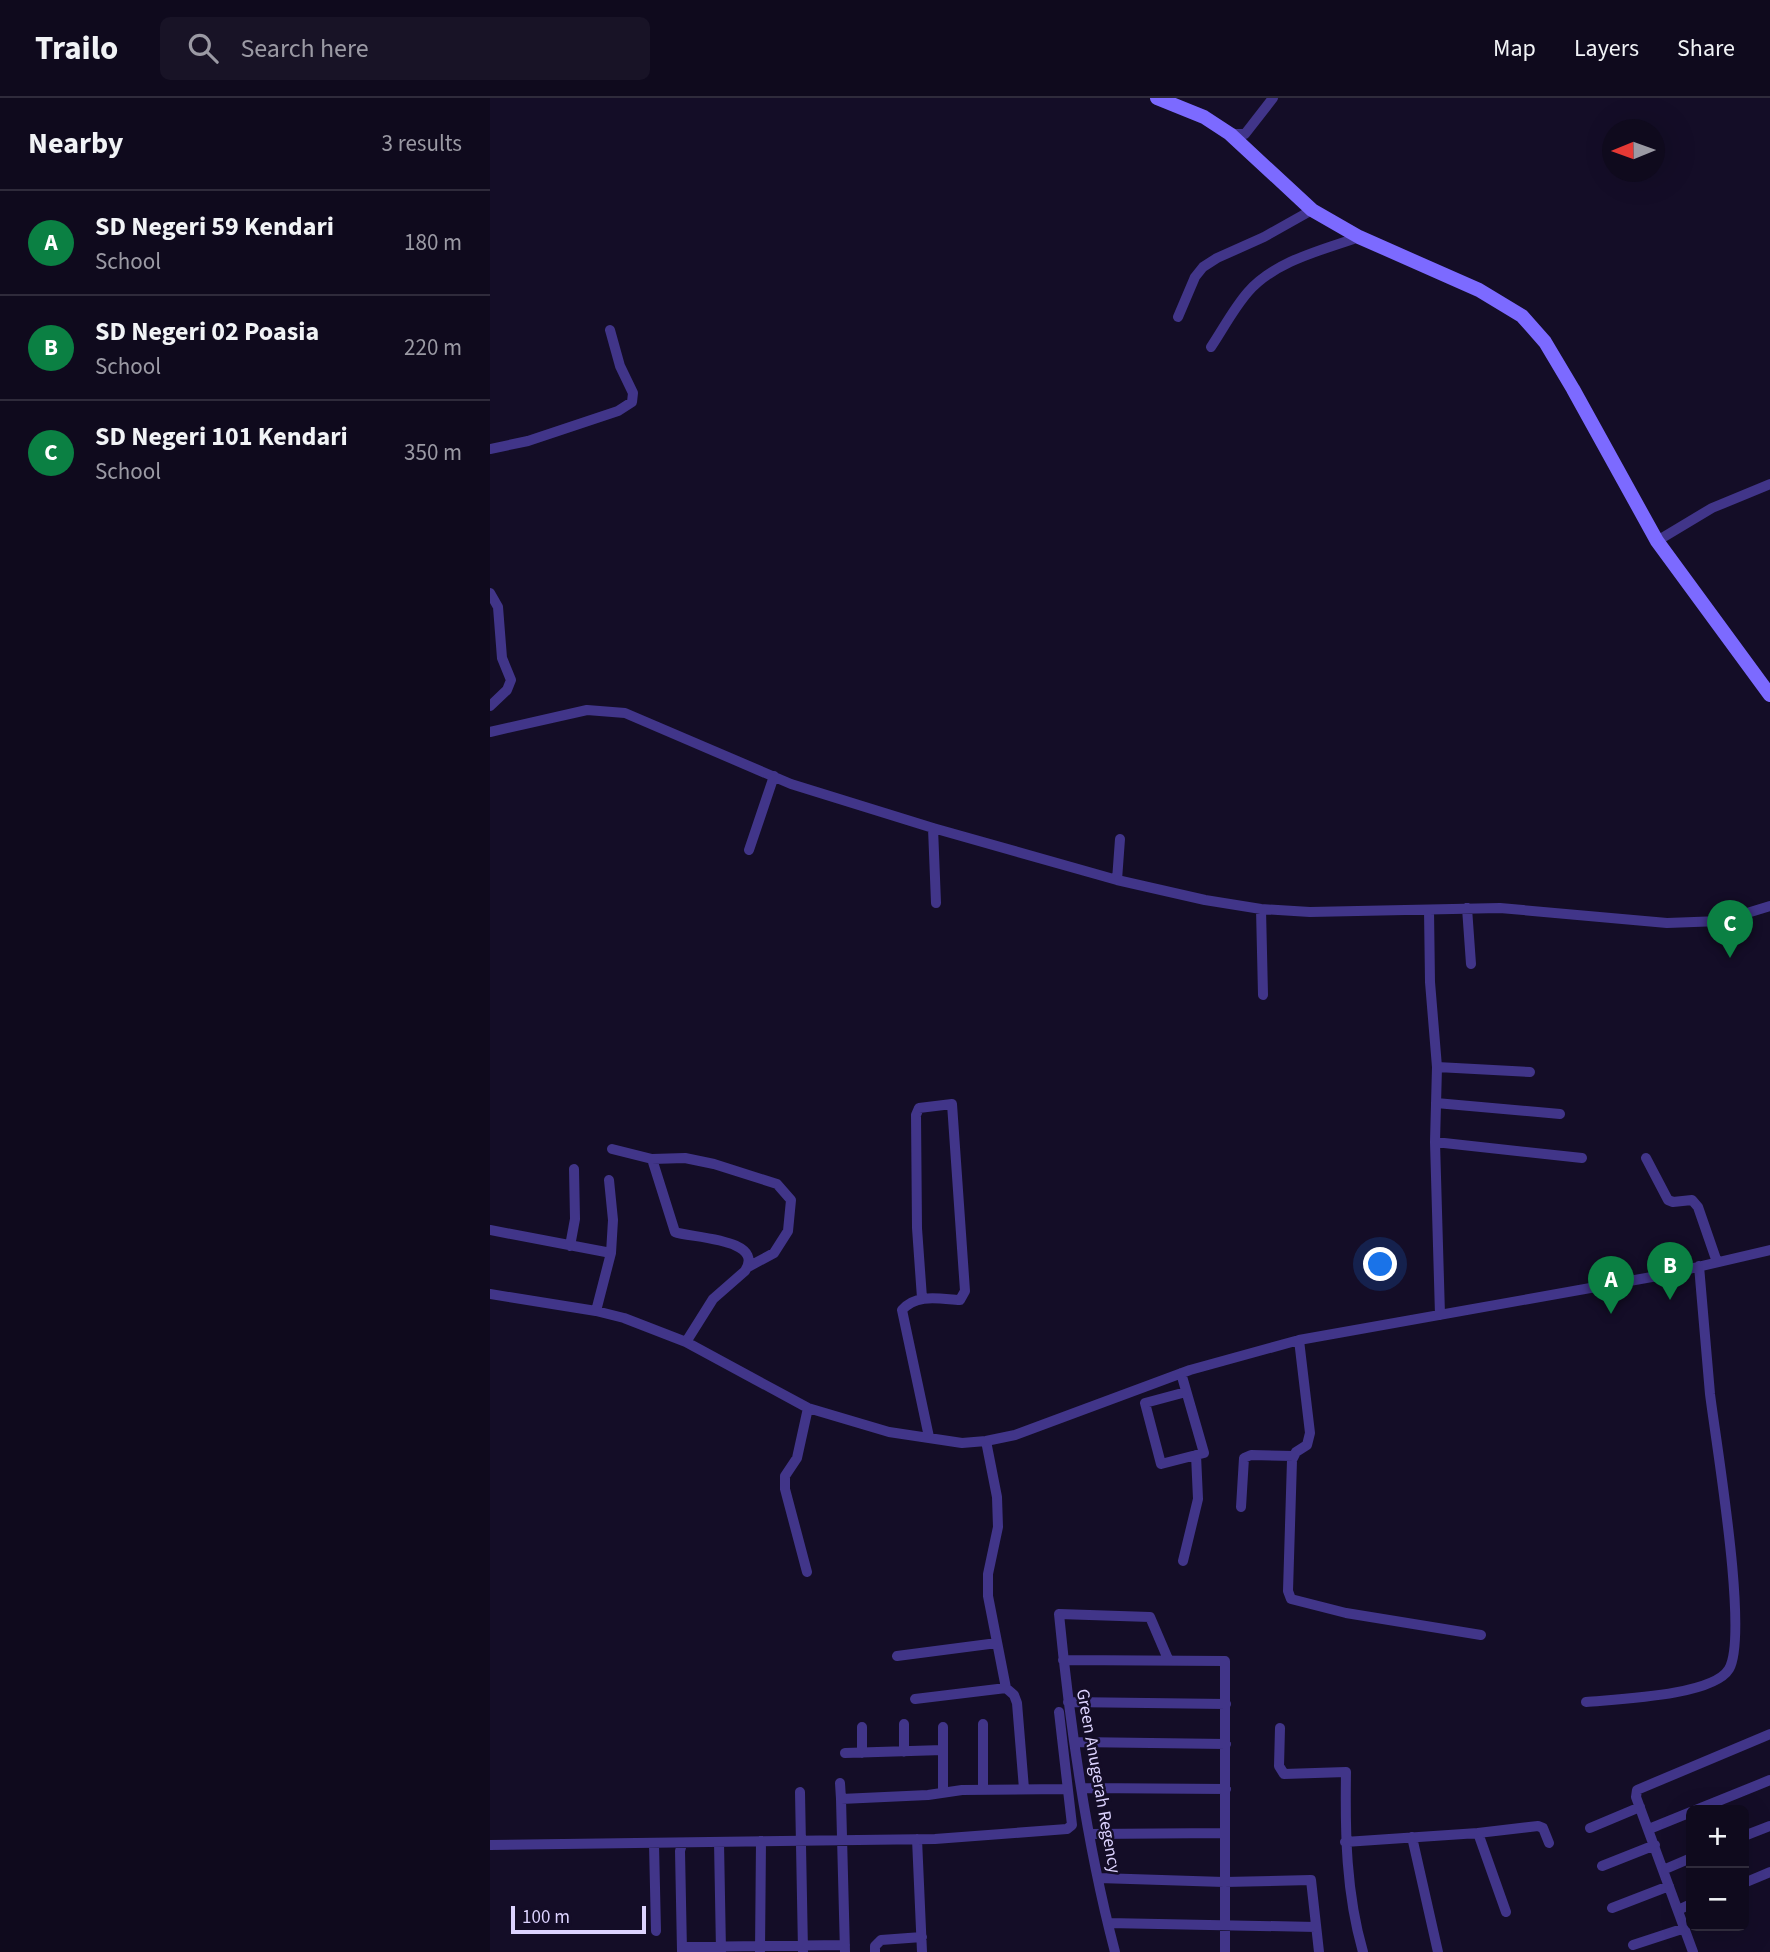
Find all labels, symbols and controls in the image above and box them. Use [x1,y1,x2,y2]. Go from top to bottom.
search box [160,17,650,80]
text: Trailo [35,25,118,72]
icon: search [184,29,222,67]
text: Search here [240,30,369,67]
text: Map [1493,31,1536,66]
text: Layers [1574,31,1639,66]
text: Share [1677,31,1735,66]
north arrow [1602,119,1665,182]
text: Nearby [28,122,123,165]
text: 3 results [382,127,462,160]
text: SD Negeri 59 Kendari [95,208,334,245]
text: A [44,226,58,259]
text: 180 m [404,226,462,259]
text: School [95,245,161,278]
text: SD Negeri 02 Poasia [95,313,319,350]
text: B [44,331,58,364]
text: 220 m [404,331,462,364]
text: School [95,350,161,383]
text: SD Negeri 101 Kendari [95,418,348,455]
text: C [44,436,58,469]
text: 350 m [404,436,462,469]
text: School [95,455,161,488]
pin: C [1707,900,1753,958]
pin: B [1647,1242,1693,1300]
your location [1363,1247,1397,1281]
pin: A [1588,1256,1634,1314]
street label: Green Anugerah Regency [1070,1687,1127,1876]
map controls [1686,1805,1749,1931]
button: + [1686,1805,1749,1868]
button: − [1686,1868,1749,1931]
scale bar [511,1903,646,1935]
text: 100 m [522,1904,570,1931]

